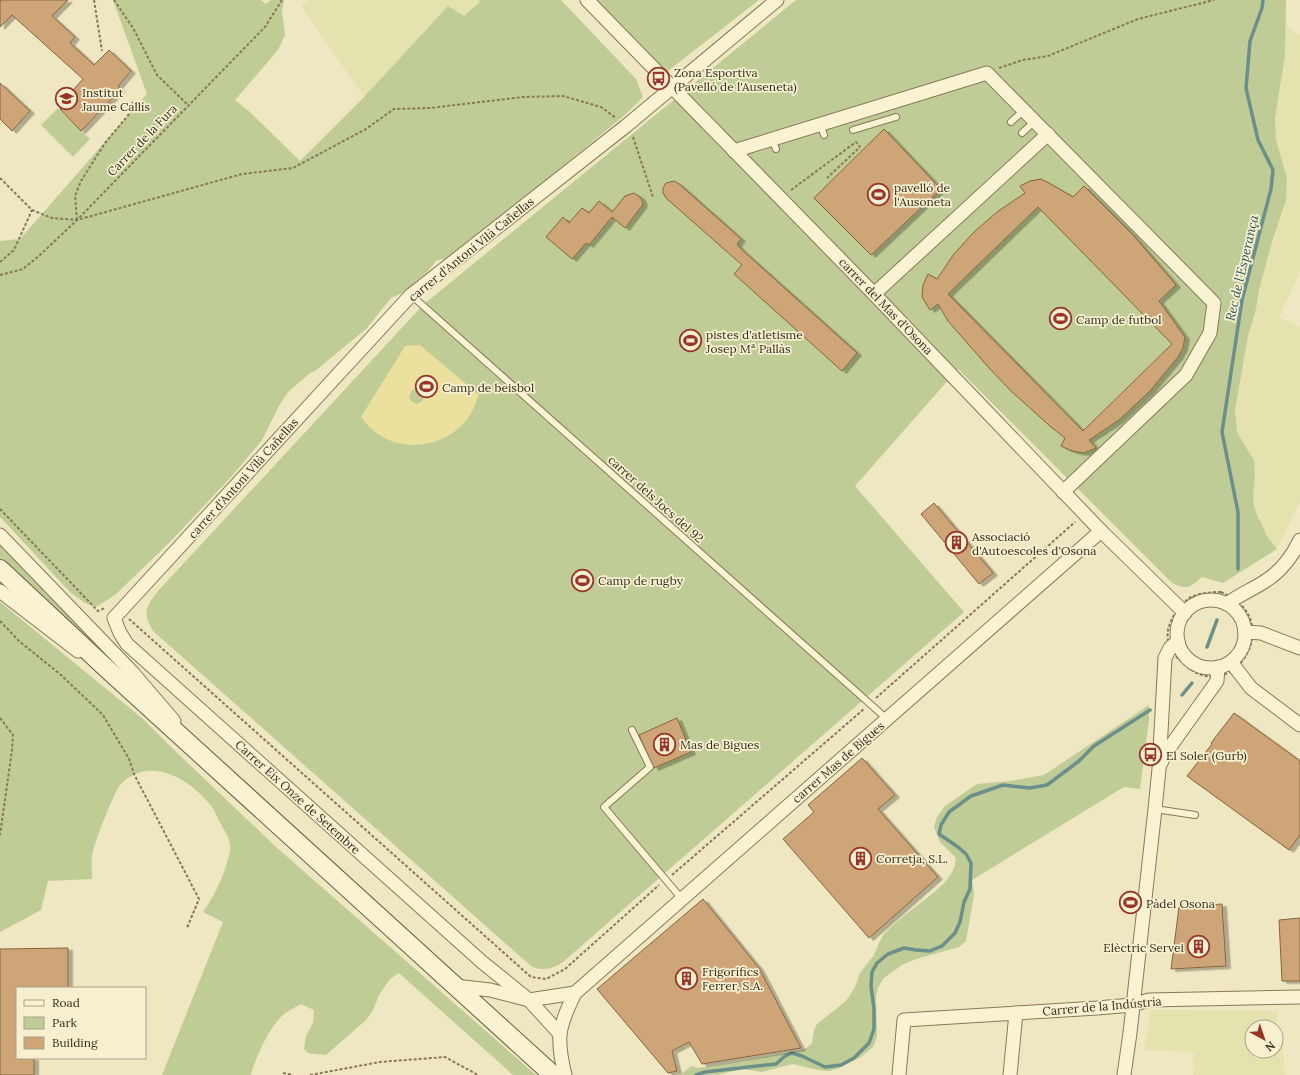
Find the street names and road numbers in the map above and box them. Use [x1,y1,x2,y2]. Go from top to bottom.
street label: Carrer de la Fura [104,101,180,179]
street label: carrer d'Antoni Vilà Cañellas [405,193,537,304]
street label: carrer del Mas d'Osona [836,254,936,358]
street label: carrer d'Antoni Vilà Cañellas [185,414,301,541]
street label: carrer dels Jocs del 92 [605,452,707,546]
street label: carrer Mas de Bigues [789,718,887,806]
street label: Carrer Eix Onze de Setembre [232,737,364,857]
street label: Carrer de la Indústria [1042,993,1162,1019]

